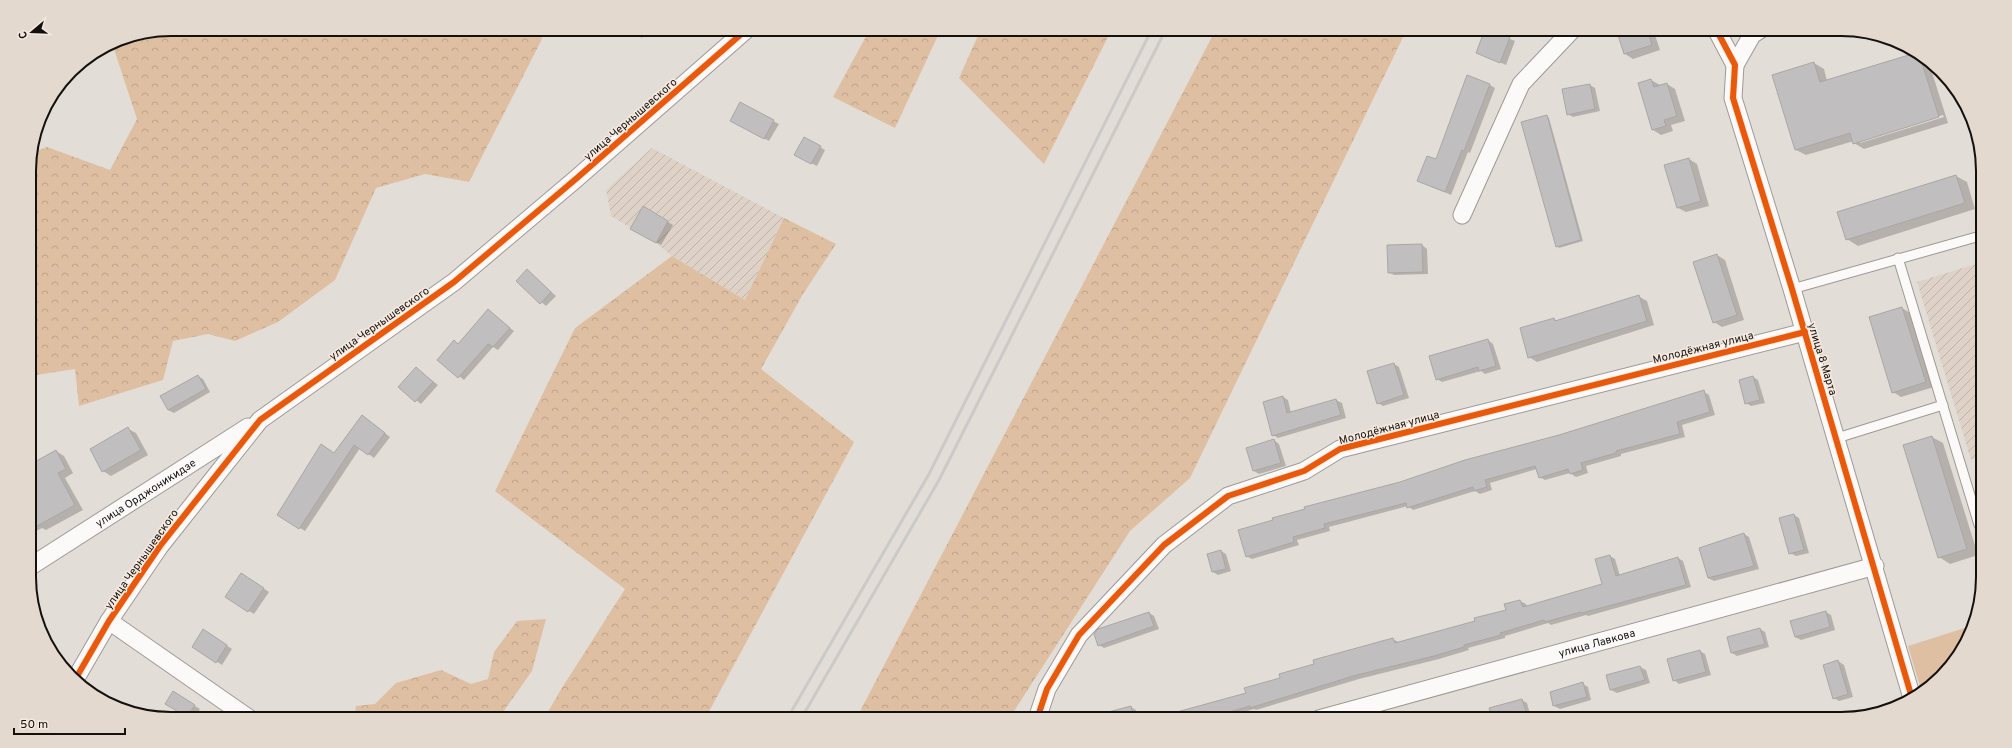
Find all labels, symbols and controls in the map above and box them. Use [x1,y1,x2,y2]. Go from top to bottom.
north arrow [12,12,52,52]
text: С [16,29,31,41]
street label: улица Чернышевского [581,75,680,164]
street label: улица Чернышевского [327,284,432,364]
street label: улица 8 Марта [1804,321,1840,397]
street label: Молодёжная улица [1651,329,1755,367]
street label: Молодёжная улица [1338,408,1441,448]
street label: улица Орджоникидзе [93,456,199,531]
street label: улица Чернышевского [102,507,182,612]
street label: улица Лавкова [1557,626,1637,661]
scale bar [14,710,125,736]
text: 50 m [20,717,48,733]

